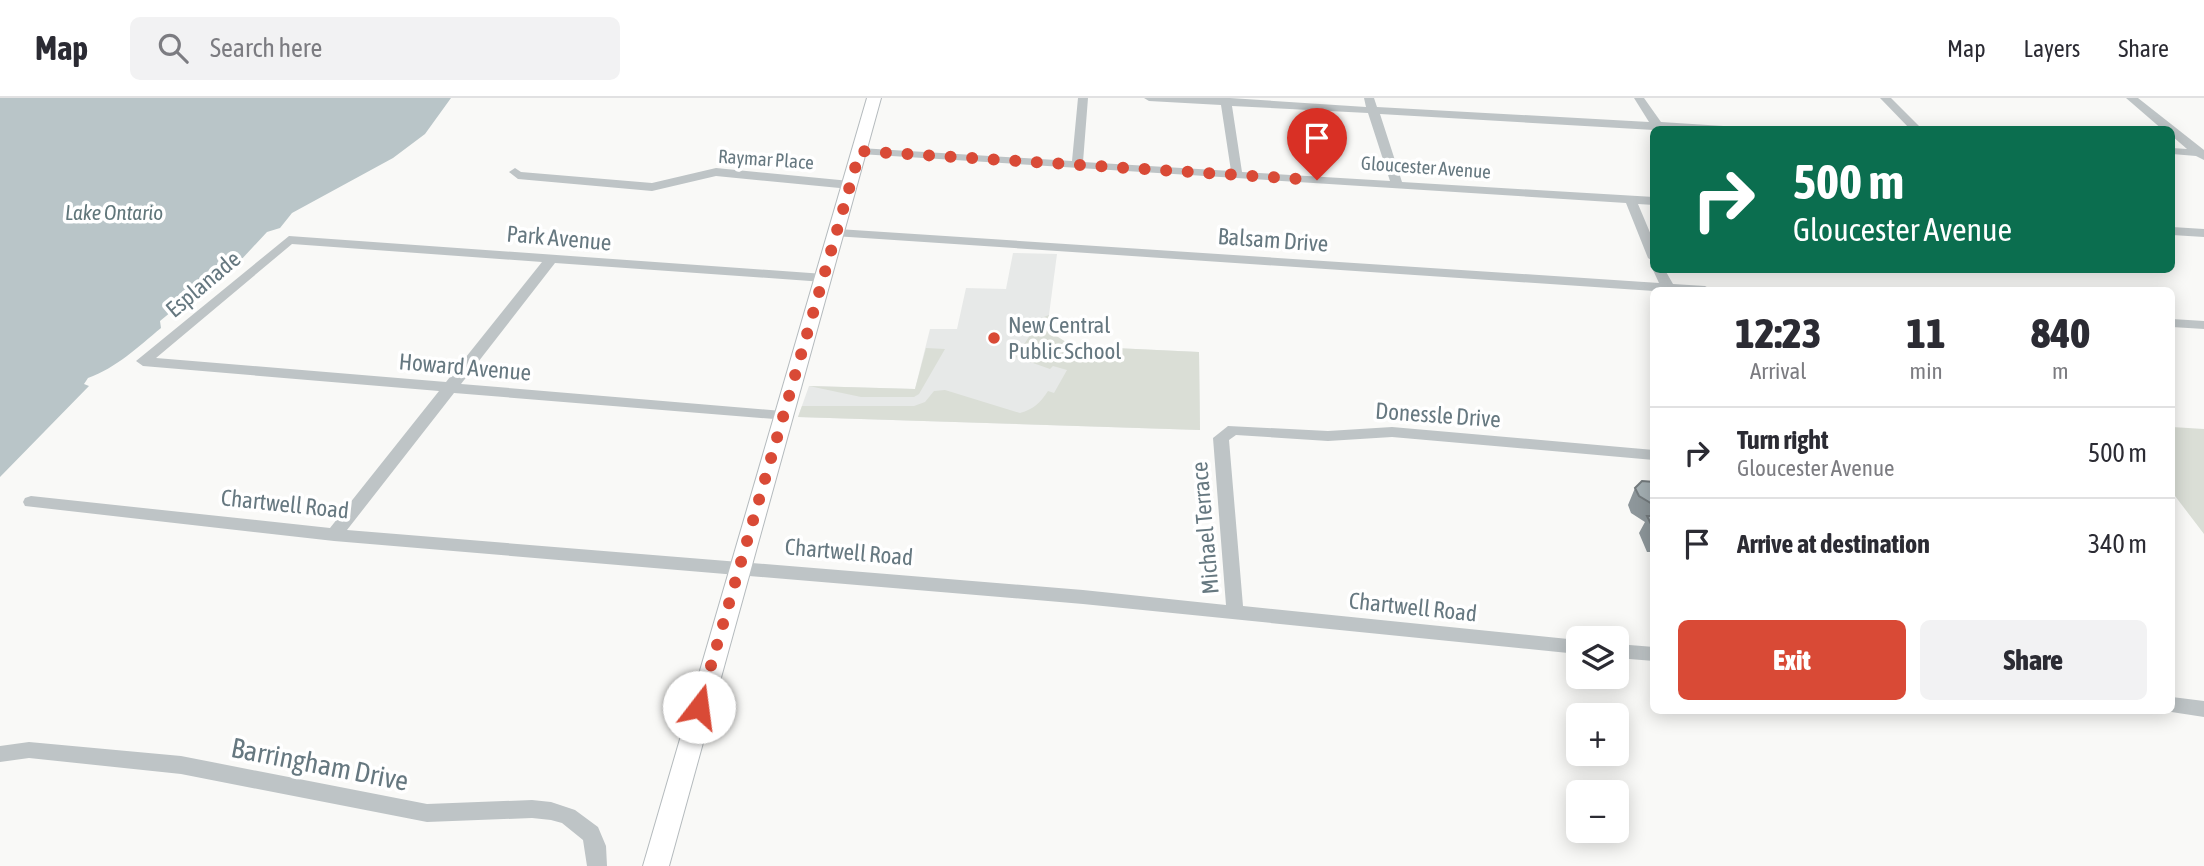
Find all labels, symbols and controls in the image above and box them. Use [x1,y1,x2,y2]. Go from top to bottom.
search box [130,17,620,80]
text: Map [35,29,88,67]
icon: search [154,29,192,67]
text: Search here [210,33,322,63]
text: Map [1947,35,1986,62]
text: Layers [2024,35,2080,62]
text: Share [2118,35,2169,62]
pin [1287,108,1347,180]
icon: arrive [1298,119,1336,157]
street label: Raymar Place [717,145,815,173]
street label: Gloucester Avenue [1360,151,1492,183]
text: 500 m [1793,153,1904,209]
icon: right [1678,154,1769,245]
water label: Lake Ontario [65,200,163,224]
text: Gloucester Avenue [1793,211,2012,248]
street label: Park Avenue [505,220,613,256]
street label: Balsam Drive [1217,223,1329,257]
street label: Esplanade [161,245,245,323]
text: 12:23 [1735,309,1821,357]
text: 11 [1906,309,1946,357]
text: 840 [2031,309,2090,357]
place label: New Central Public School [1008,312,1121,364]
marker: New Central Public School [986,330,1002,346]
street label: Howard Avenue [398,348,532,386]
text: Arrival [1750,358,1806,384]
text: min [1910,358,1943,384]
text: m [2052,358,2069,384]
street label: Donessle Drive [1374,398,1502,432]
text: Turn right [1737,425,1828,455]
icon: right [1678,434,1716,472]
text: 500 m [2088,438,2147,468]
text: Gloucester Avenue [1737,455,1894,481]
street label: Michael Terrace [1186,461,1224,595]
street label: Chartwell Road [220,484,350,524]
icon: arrive [1678,525,1716,563]
text: Arrive at destination [1737,529,1930,559]
text: 340 m [2088,529,2147,559]
street label: Chartwell Road [784,533,914,571]
street label: Chartwell Road [1348,587,1478,627]
button: Exit [1678,620,1906,700]
button: Share [1920,620,2147,700]
map controls [1566,626,1629,843]
button: layers [1566,626,1629,689]
position arrow [662,670,736,744]
button: + [1566,703,1629,766]
street label: Barringham Drive [229,731,411,797]
button: − [1566,780,1629,843]

